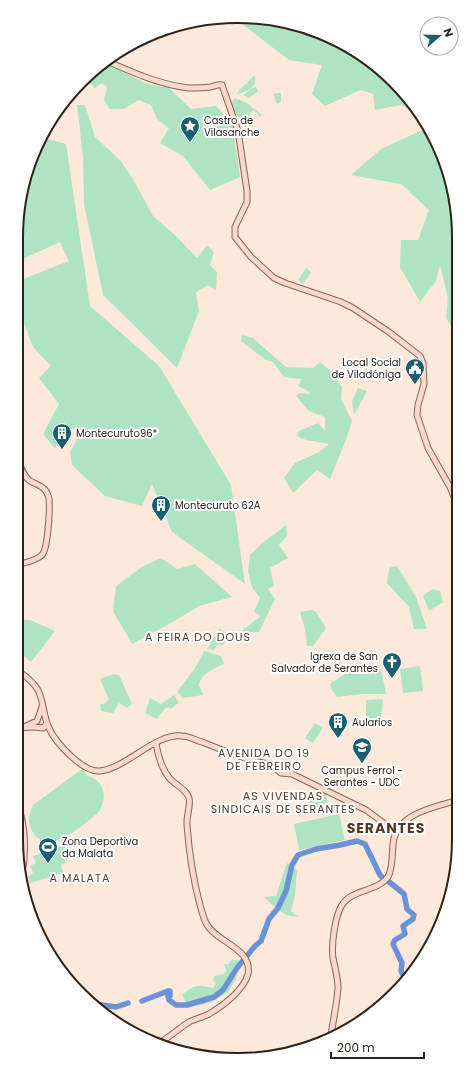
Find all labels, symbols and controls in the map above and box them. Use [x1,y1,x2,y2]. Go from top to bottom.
north arrow [419,16,459,56]
text: N [439,26,457,39]
place label: Castro de Vilasanche [204,113,260,140]
place icon: Castro de Vilasanche [179,115,201,143]
place label: Local Social de Viladóniga [331,355,401,382]
public building icon: Local Social de Viladóniga [404,357,426,385]
building icon: Montecuruto96* [51,422,73,450]
place label: Montecuruto96* [76,426,158,441]
building icon: Montecuruto 62A [150,494,172,522]
place label: Montecuruto 62A [175,498,261,513]
district label: A FEIRA DO DOUS [145,629,251,645]
place label: Igrexa de San Salvador de Serantes [271,649,378,676]
church icon: Igrexa de San Salvador de Serantes [381,651,403,679]
building icon: Aularios [327,711,349,739]
place label: Aularios [352,715,392,730]
school or university icon: Campus Ferrol - Serantes - UDC [351,736,373,764]
district label: AVENIDA DO 19 DE FEBREIRO [218,745,310,774]
place label: Campus Ferrol - Serantes - UDC [321,763,403,790]
district label: AS VIVENDAS SINDICAIS DE SERANTES [211,788,355,817]
district label: SERANTES [347,818,425,838]
place label: Zona Deportiva da Malata [62,834,138,861]
sports icon: Zona Deportiva da Malata [37,836,59,864]
district label: A MALATA [50,870,110,886]
scale bar [331,1034,424,1060]
text: 200 m [337,1039,375,1056]

